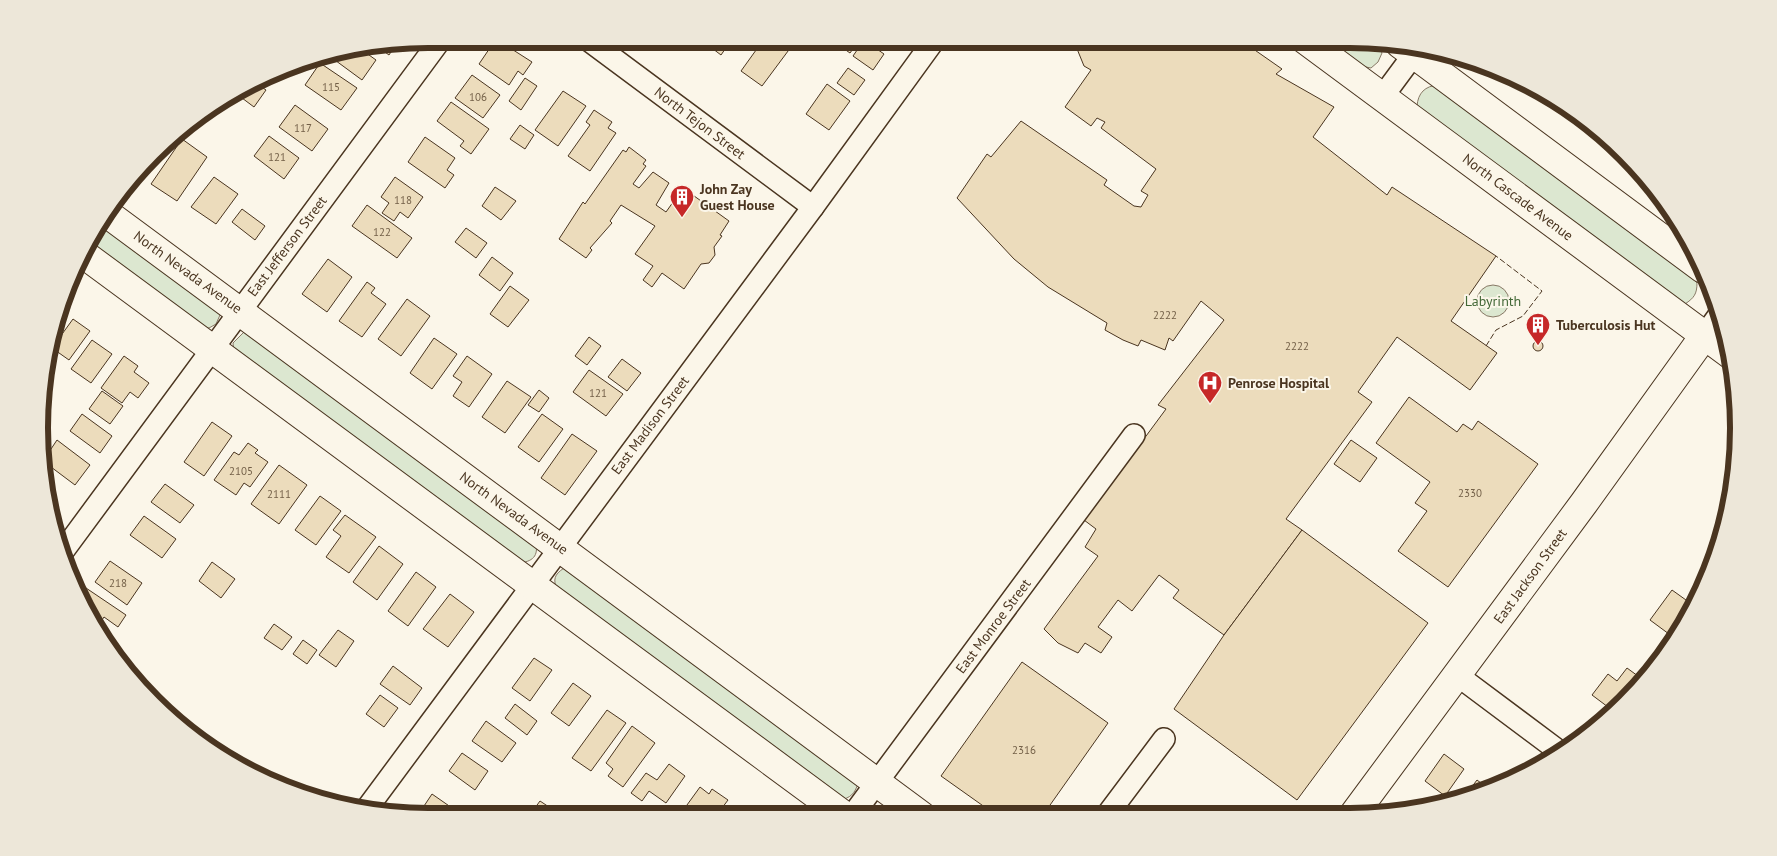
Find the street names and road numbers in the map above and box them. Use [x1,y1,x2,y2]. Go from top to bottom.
street label: North Tejon Street [651,83,749,163]
street label: North Cascade Avenue [1459,150,1577,244]
street label: East Jefferson Street [243,192,331,300]
street label: North Nevada Avenue [130,227,246,317]
street label: East Madison Street [607,372,693,478]
street label: North Nevada Avenue [456,468,572,558]
street label: East Jackson Street [1489,525,1571,627]
street label: East Monroe Street [952,575,1035,677]

